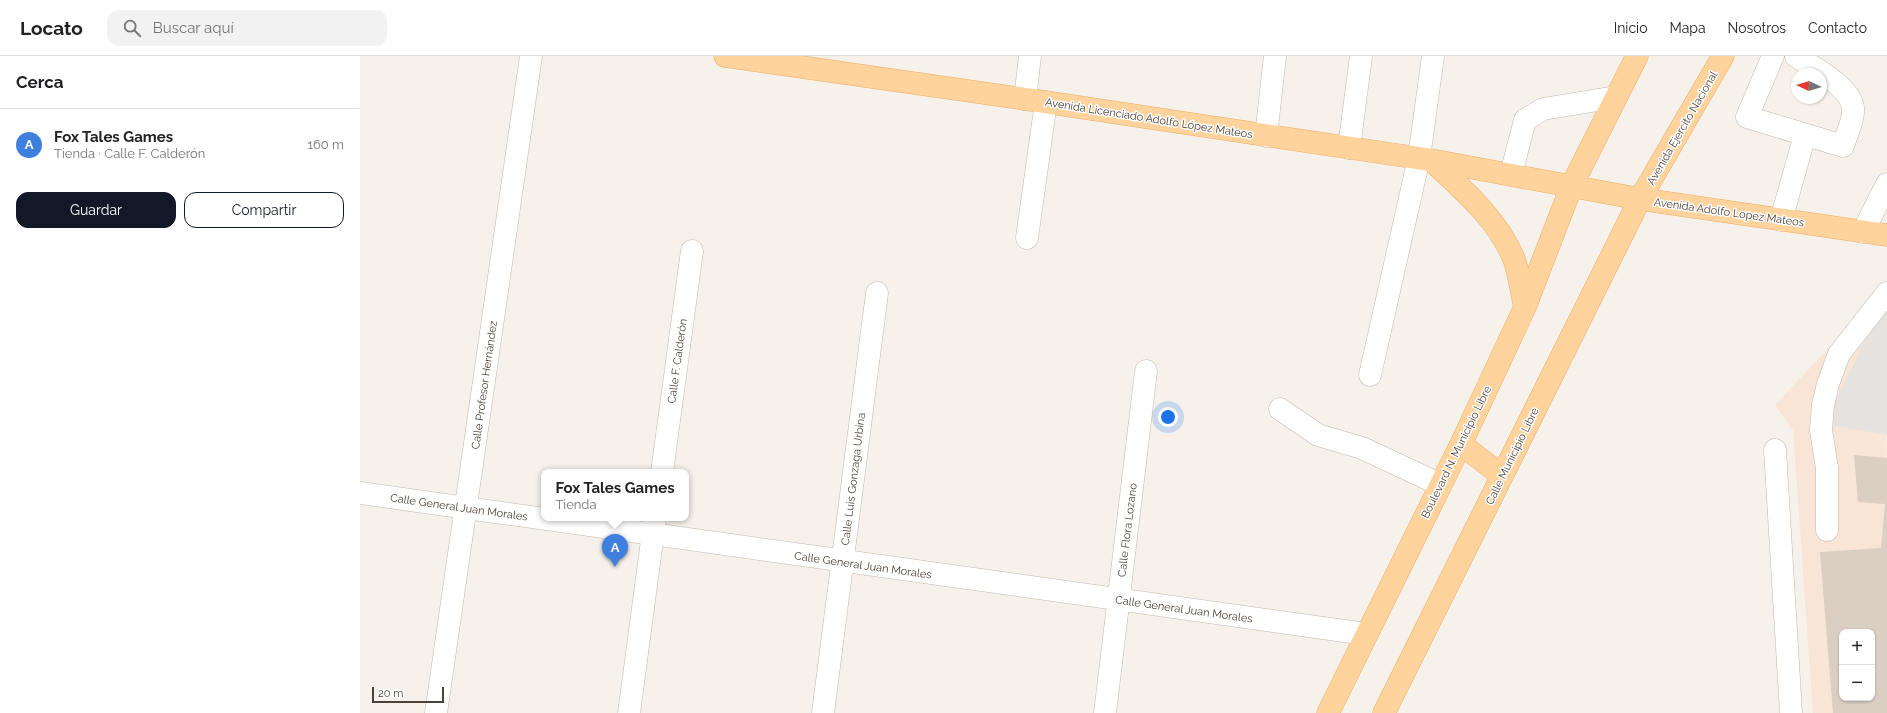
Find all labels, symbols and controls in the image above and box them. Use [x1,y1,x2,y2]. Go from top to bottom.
search box [107,10,387,46]
text: Locato [20,17,83,39]
icon: search [121,17,143,39]
text: Buscar aquí [153,19,234,37]
text: Inicio [1614,20,1647,36]
text: Mapa [1669,20,1706,36]
text: Nosotros [1728,20,1786,36]
text: Contacto [1808,20,1867,36]
north arrow [1791,68,1827,104]
street label: Avenida Ejercito Nacional [1645,69,1720,187]
text: Cerca [16,72,64,92]
street label: Avenida Licenciado Adolfo López Mateos [1044,96,1254,141]
text: Fox Tales Games [54,128,173,146]
text: A [25,137,33,152]
text: 160 m [307,137,344,152]
text: Tienda · Calle F. Calderón [54,146,205,161]
button: Guardar [16,192,176,228]
button: Compartir [184,192,344,228]
street label: Avenida Adolfo Lopez Mateos [1653,196,1805,229]
street label: Calle F. Calderón [665,318,690,404]
street label: Calle Profesor Hernández [469,319,500,450]
street label: Boulevard N. Municipio Libre [1419,383,1494,521]
street label: Calle Municipio Libre [1483,405,1542,507]
your location [1158,407,1178,427]
street label: Calle Luis Gonzaga Urbina [839,412,868,546]
popup [541,469,689,521]
text: Fox Tales Games [555,479,675,497]
street label: Calle Flora Lozano [1115,482,1140,578]
street label: Calle General Juan Morales [389,491,528,524]
text: Tienda [555,497,597,512]
pin: A [602,534,628,567]
street label: Calle General Juan Morales [793,549,932,582]
street label: Calle General Juan Morales [1114,593,1253,626]
map controls [1839,629,1875,701]
button: + [1839,629,1875,665]
button: − [1839,665,1875,701]
scale bar [372,685,444,704]
text: 20 m [378,687,403,700]

